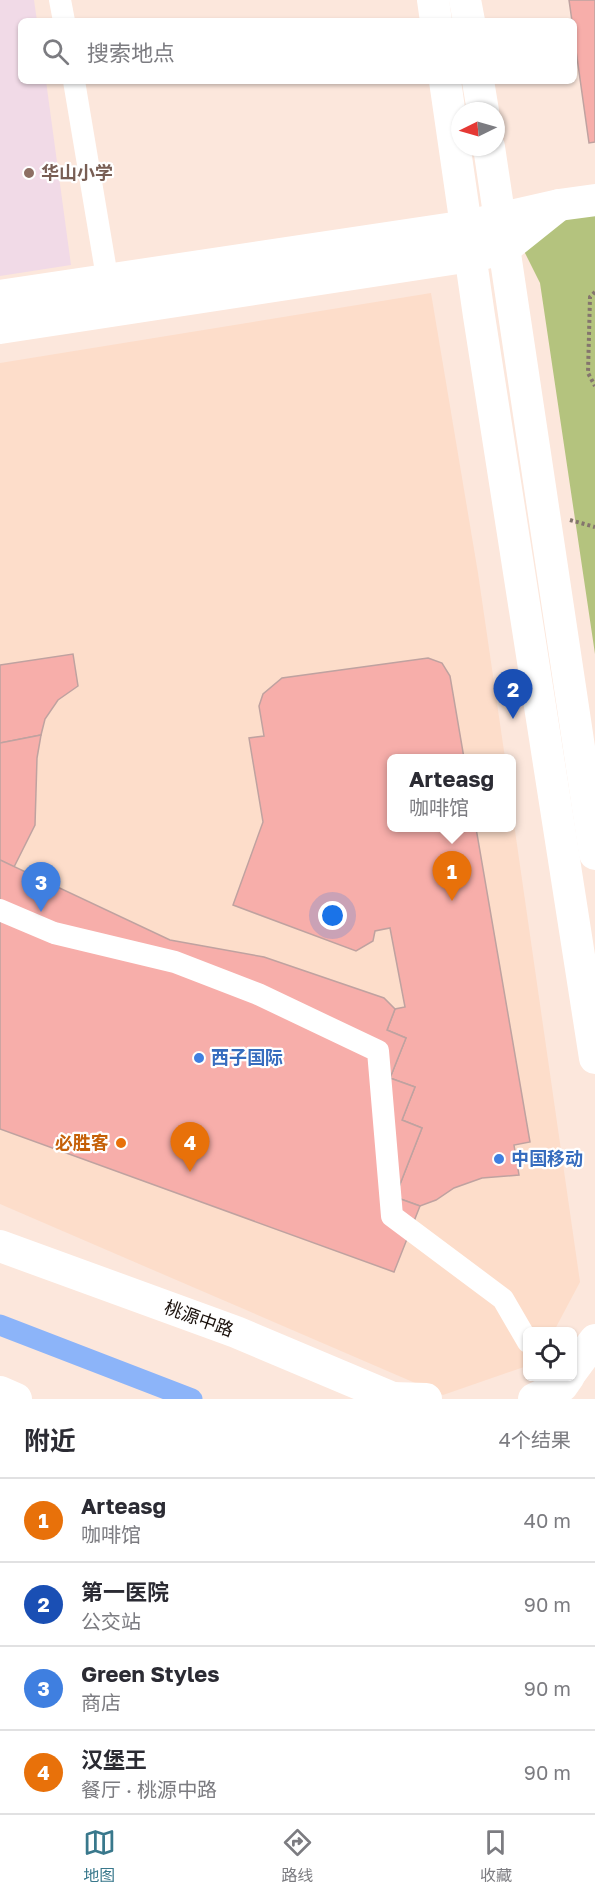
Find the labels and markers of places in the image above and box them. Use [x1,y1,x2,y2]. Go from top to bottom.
place label: 华山小学 [41,161,113,183]
marker: 华山小学 [22,166,36,180]
pin: 2 [494,670,532,719]
pin: 1 [432,852,472,901]
pin: 3 [22,862,60,912]
place label: 西子国际 [211,1046,283,1068]
marker: 西子国际 [192,1051,206,1065]
pin: 4 [170,1122,210,1172]
place label: 必胜客 [55,1131,109,1153]
marker: 必胜客 [114,1136,128,1150]
place label: 中国移动 [511,1147,583,1169]
marker: 中国移动 [492,1152,506,1166]

